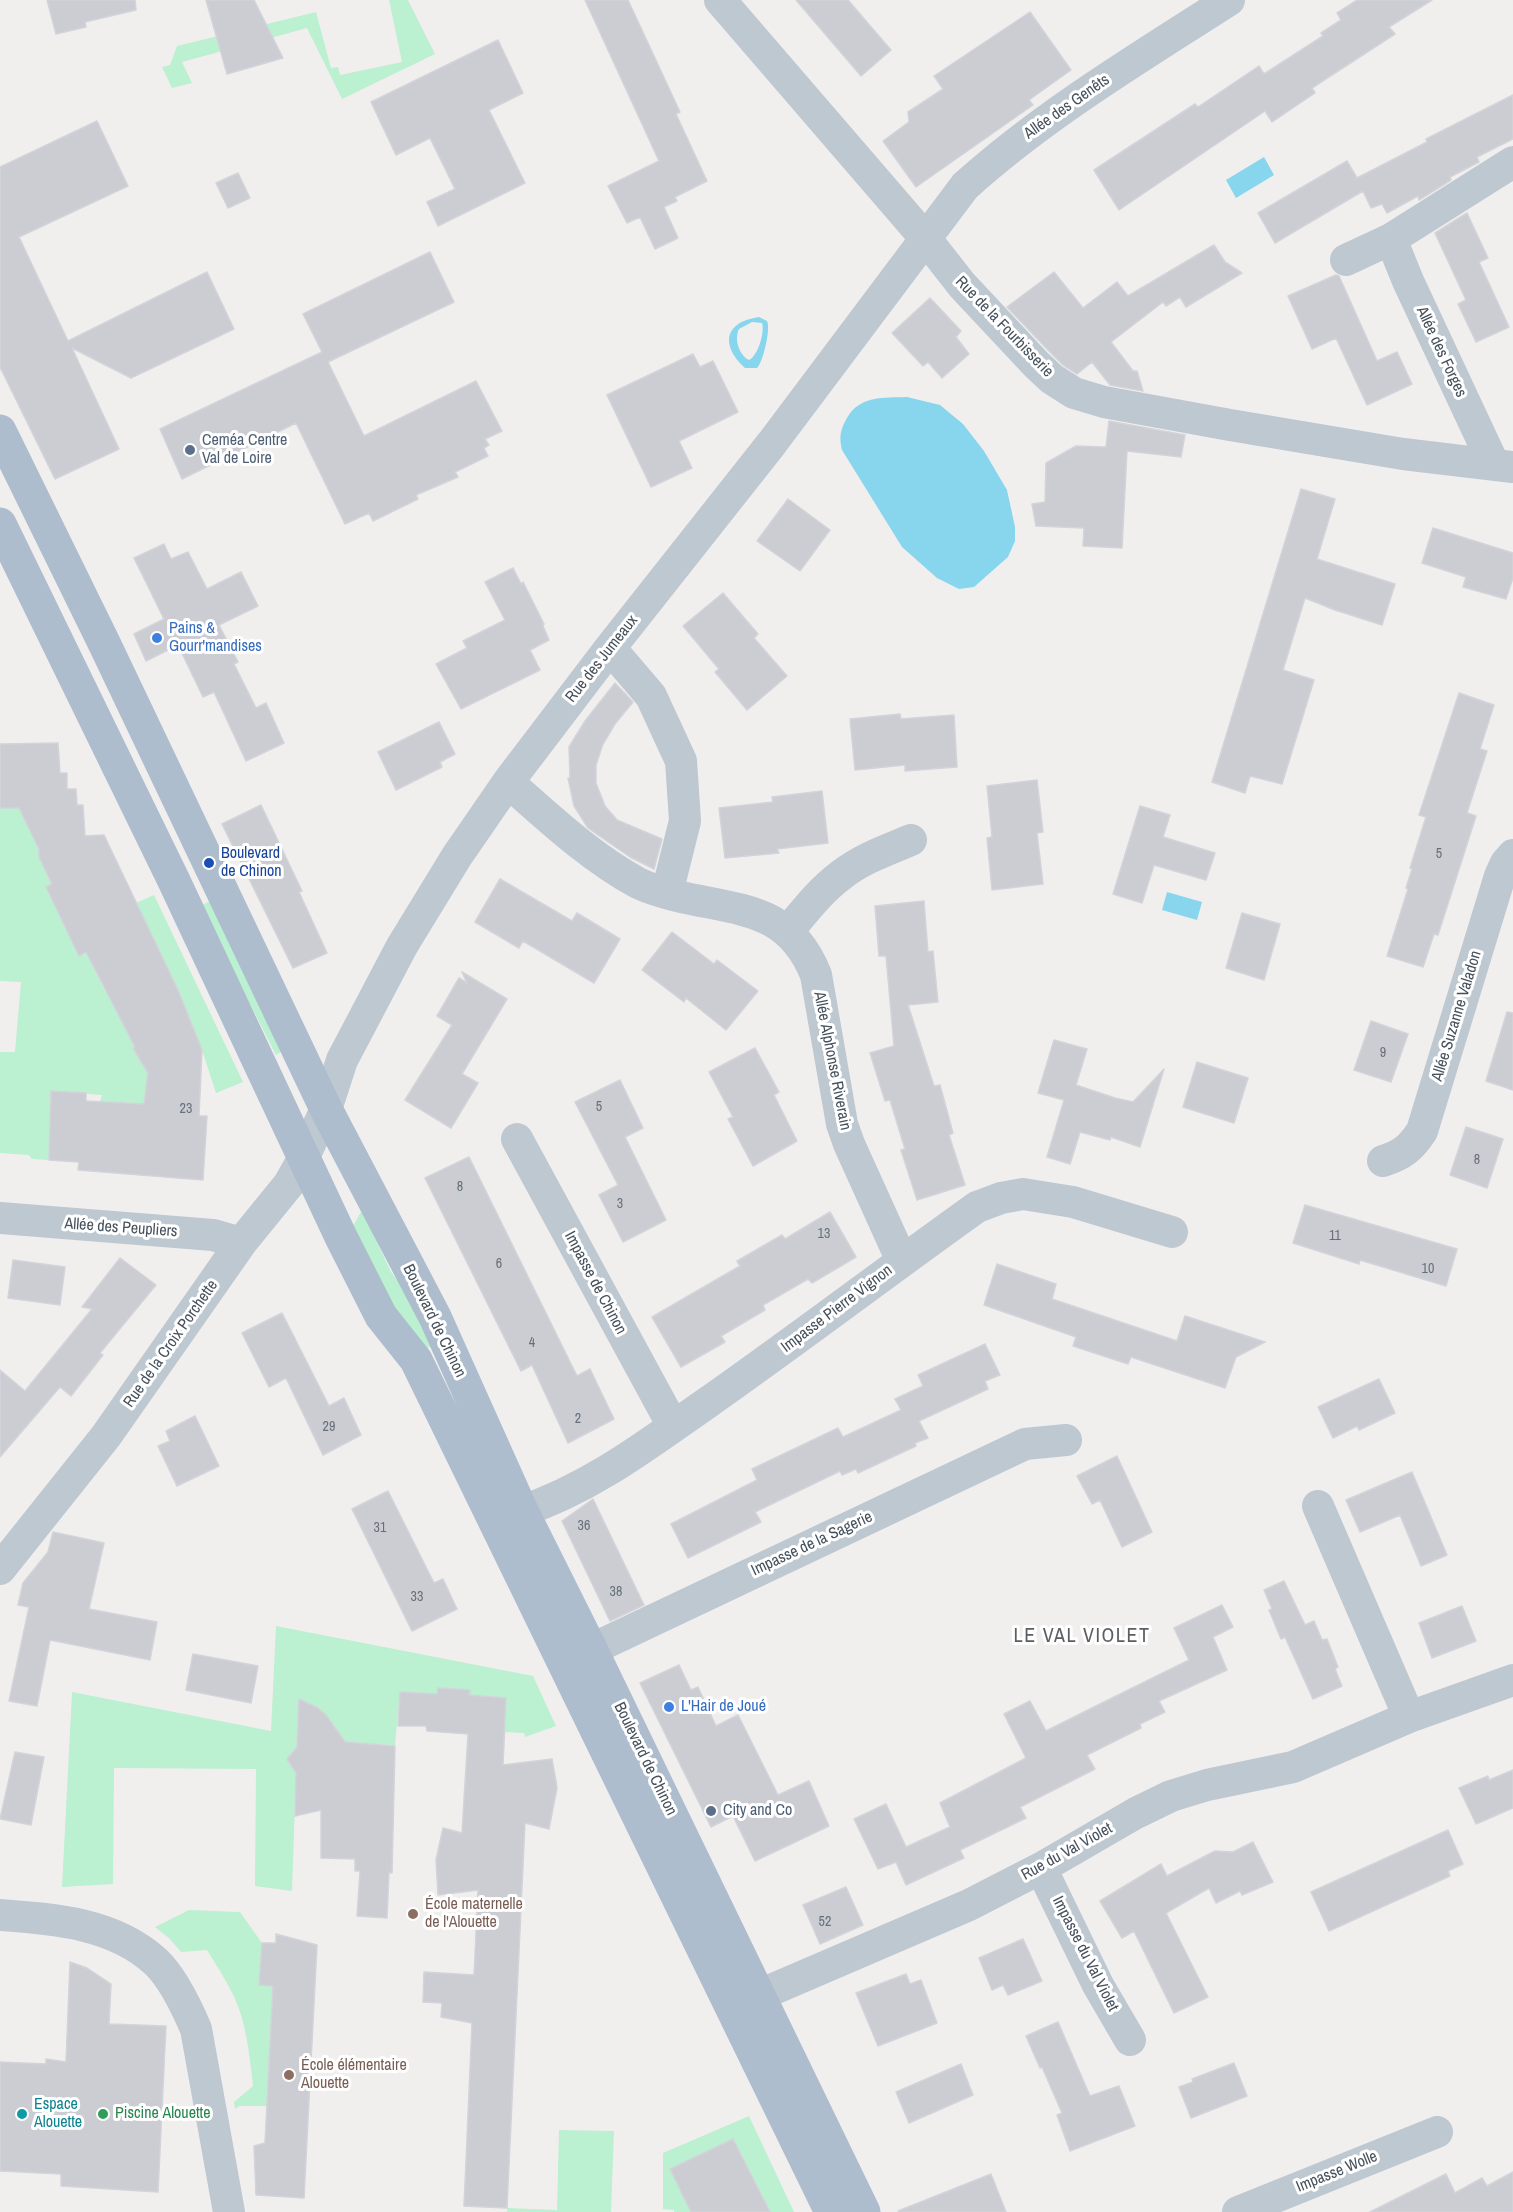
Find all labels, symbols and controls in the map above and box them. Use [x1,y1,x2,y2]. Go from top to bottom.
street label: Allée des Genêts [1021,70,1113,144]
street label: Rue de la Fourbisserie [951,273,1057,381]
street label: Allée des Forges [1412,304,1470,400]
place label: Ceméa Centre Val de Loire [202,431,287,469]
marker: Ceméa Centre Val de Loire [183,443,197,457]
street label: Rue des Jumeaux [562,611,642,707]
place label: Pains & Gourr'mandises [169,619,262,657]
marker: Pains & Gourr'mandises [150,631,164,645]
place label: Boulevard de Chinon [221,844,282,882]
house number: 5 [1436,846,1442,862]
marker: Boulevard de Chinon [202,856,216,870]
street label: Allée Suzanne Valadon [1428,948,1486,1084]
street label: Allée Alphonse Riverain [809,990,855,1132]
house number: 9 [1380,1045,1386,1061]
house number: 5 [596,1099,602,1115]
house number: 23 [180,1101,192,1117]
house number: 8 [1474,1152,1480,1168]
house number: 8 [457,1179,463,1195]
house number: 3 [617,1196,623,1212]
street label: Allée des Peupliers [64,1214,178,1242]
house number: 13 [818,1226,830,1242]
street label: Impasse de Chinon [560,1228,630,1338]
house number: 11 [1329,1228,1341,1244]
house number: 6 [496,1256,502,1272]
street label: Boulevard de Chinon [398,1261,470,1381]
street label: Impasse Pierre Vignon [778,1261,896,1357]
house number: 10 [1422,1261,1434,1277]
street label: Rue de la Croix Porchette [120,1277,222,1411]
house number: 4 [529,1335,535,1351]
house number: 2 [575,1411,581,1427]
house number: 29 [323,1419,335,1435]
street label: Impasse de la Sagerie [748,1508,876,1580]
house number: 36 [578,1518,590,1534]
house number: 31 [374,1520,386,1536]
house number: 38 [610,1584,622,1600]
house number: 33 [411,1589,423,1605]
district label: LE VAL VIOLET [1014,1625,1150,1649]
place label: L'Hair de Joué [681,1697,766,1717]
street label: Boulevard de Chinon [609,1699,681,1819]
marker: L'Hair de Joué [662,1700,676,1714]
place label: City and Co [723,1801,792,1821]
marker: City and Co [704,1804,718,1818]
street label: Rue du Val Violet [1018,1819,1116,1885]
street label: Impasse du Val Violet [1048,1893,1122,2015]
place label: École maternelle de l'Alouette [425,1895,523,1933]
marker: École maternelle de l'Alouette [406,1907,420,1921]
house number: 52 [819,1914,831,1930]
place label: École élémentaire Alouette [301,2056,407,2094]
marker: École élémentaire Alouette [282,2068,296,2082]
place label: Espace Alouette [34,2095,82,2133]
place label: Piscine Alouette [115,2104,211,2124]
marker: Espace Alouette [15,2107,29,2121]
marker: Piscine Alouette [96,2107,110,2121]
street label: Impasse Wolle [1294,2147,1380,2197]

